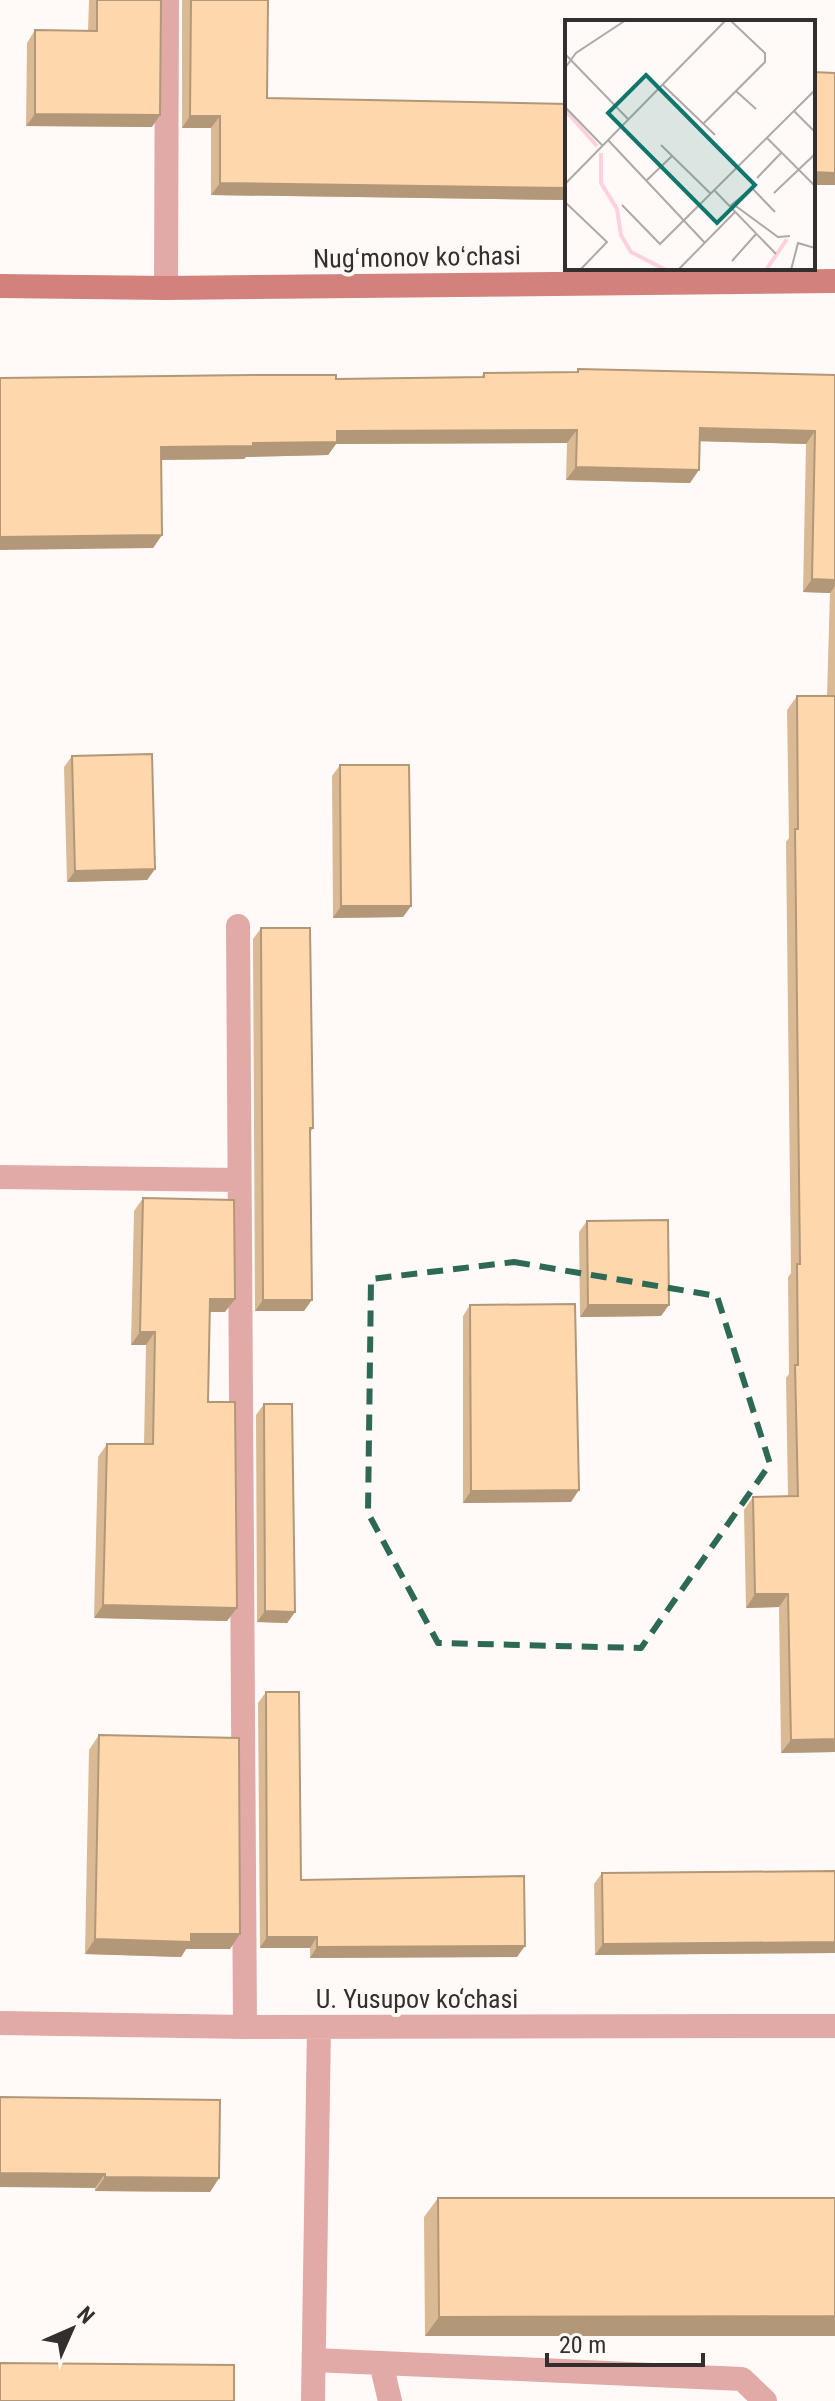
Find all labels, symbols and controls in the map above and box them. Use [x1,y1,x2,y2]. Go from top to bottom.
inset map [565,20,815,270]
street label: Nugʻmonov koʻchasi [313,240,521,274]
street label: U. Yusupov ko‘chasi [316,1984,518,2014]
north arrow [32,2289,112,2369]
text: N [72,2302,99,2329]
scale bar [547,2317,703,2367]
text: 20 m [559,2331,606,2359]

